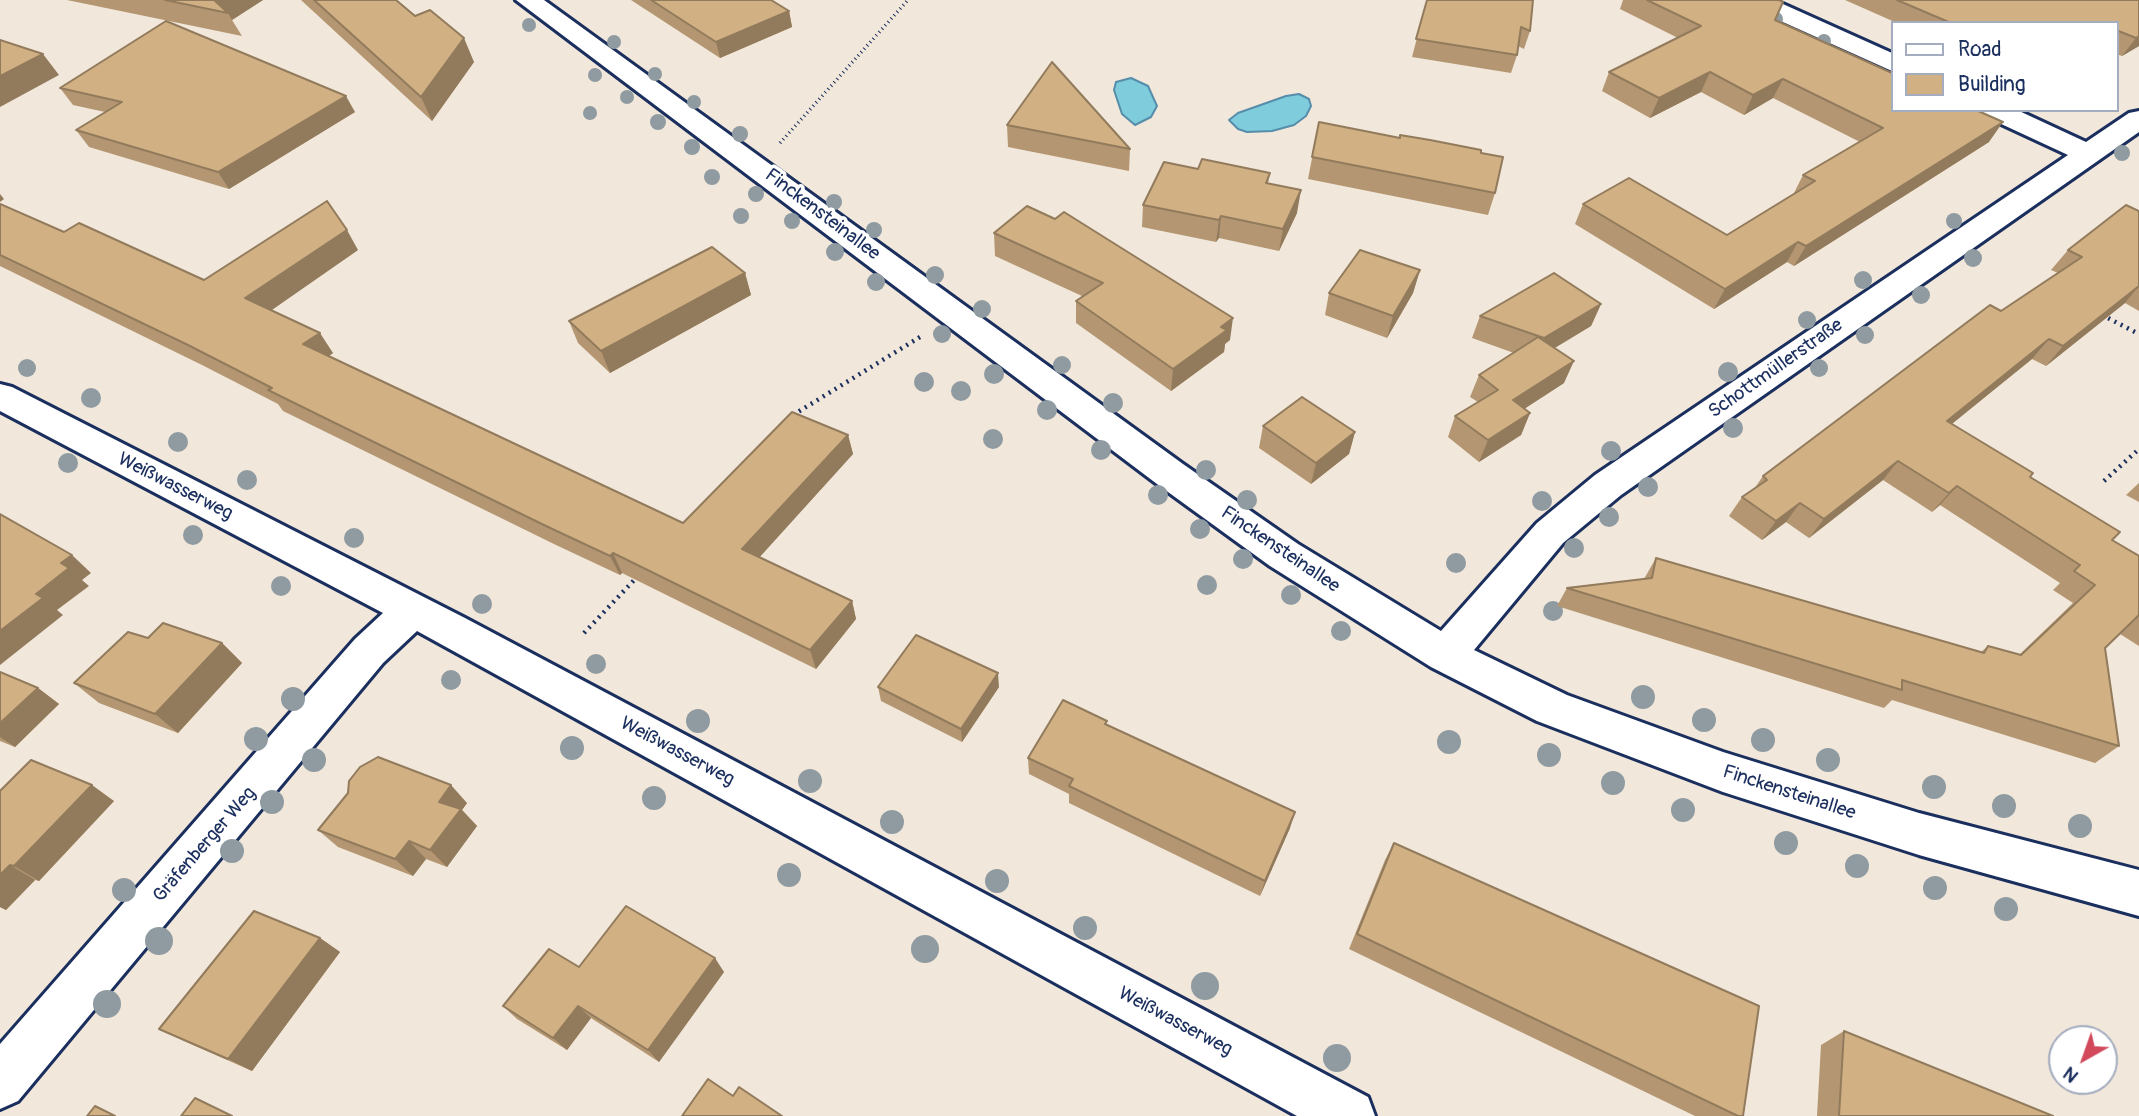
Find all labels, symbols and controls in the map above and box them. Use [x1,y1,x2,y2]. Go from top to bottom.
legend [1890,21,2118,112]
text: Road [1958,36,2002,63]
text: Building [1958,71,2025,98]
street label: Finckensteinallee [760,164,884,266]
street label: Schottmüllerstraße [1705,314,1847,424]
street label: Weißwasserweg [114,448,236,526]
street label: Finckensteinallee [1216,502,1344,598]
street label: Weißwasserweg [616,712,738,792]
street label: Finckensteinallee [1720,761,1858,825]
street label: Gräfenberger Weg [149,783,261,907]
street label: Weißwasserweg [1114,982,1236,1062]
north arrow [2048,1025,2118,1095]
text: N [2058,1061,2083,1088]

